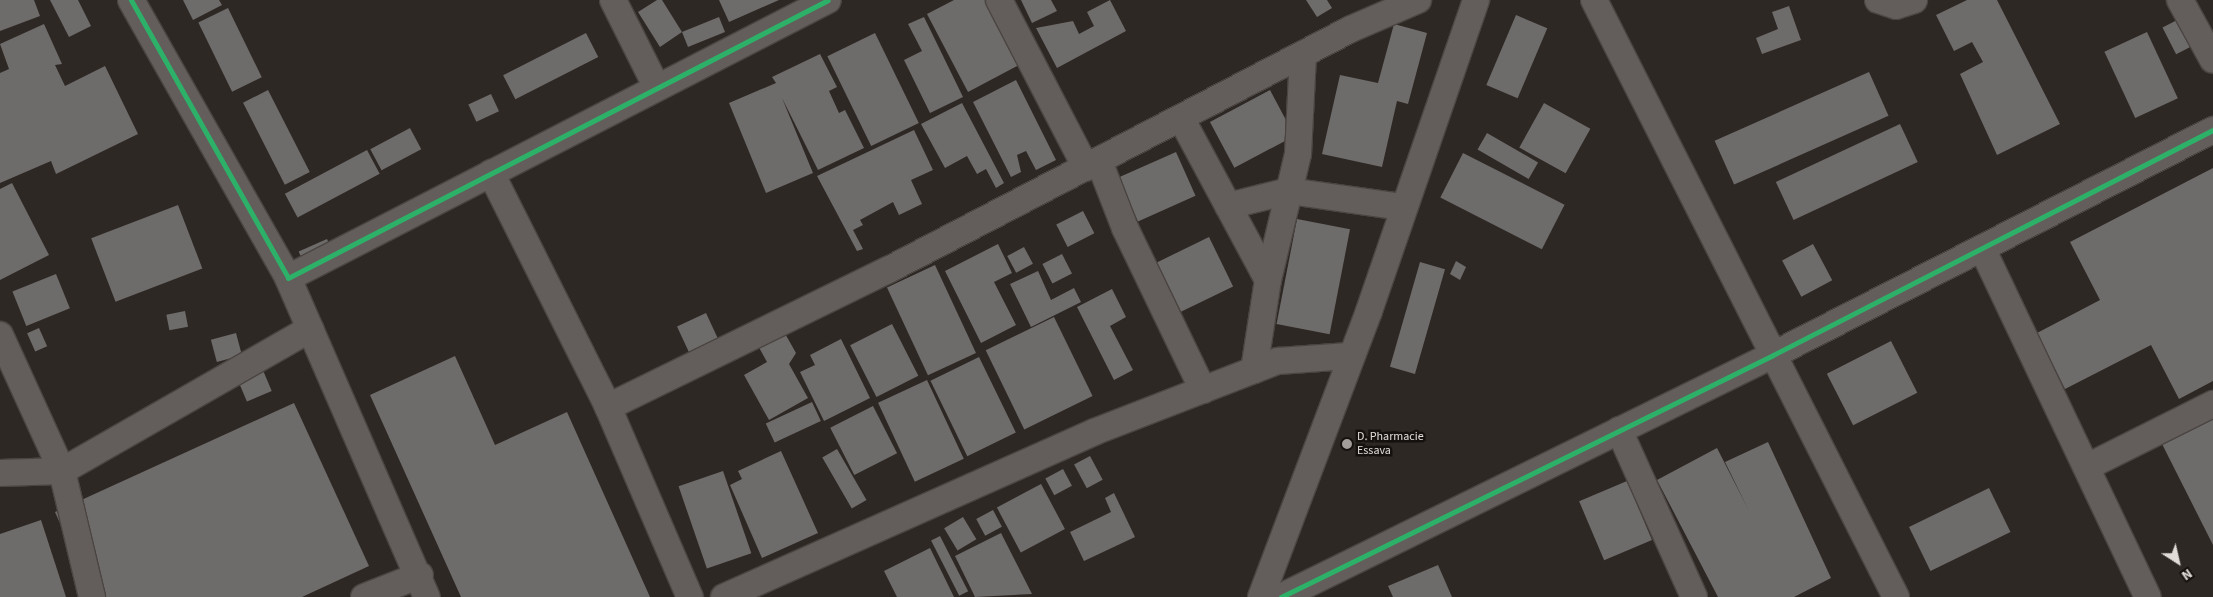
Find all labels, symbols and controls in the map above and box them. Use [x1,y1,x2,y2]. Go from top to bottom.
place label: D. Pharmacie Essava [1357,430,1424,458]
marker: D. Pharmacie Essava [1341,438,1353,450]
north arrow [2153,537,2203,587]
text: N [2177,563,2196,585]

